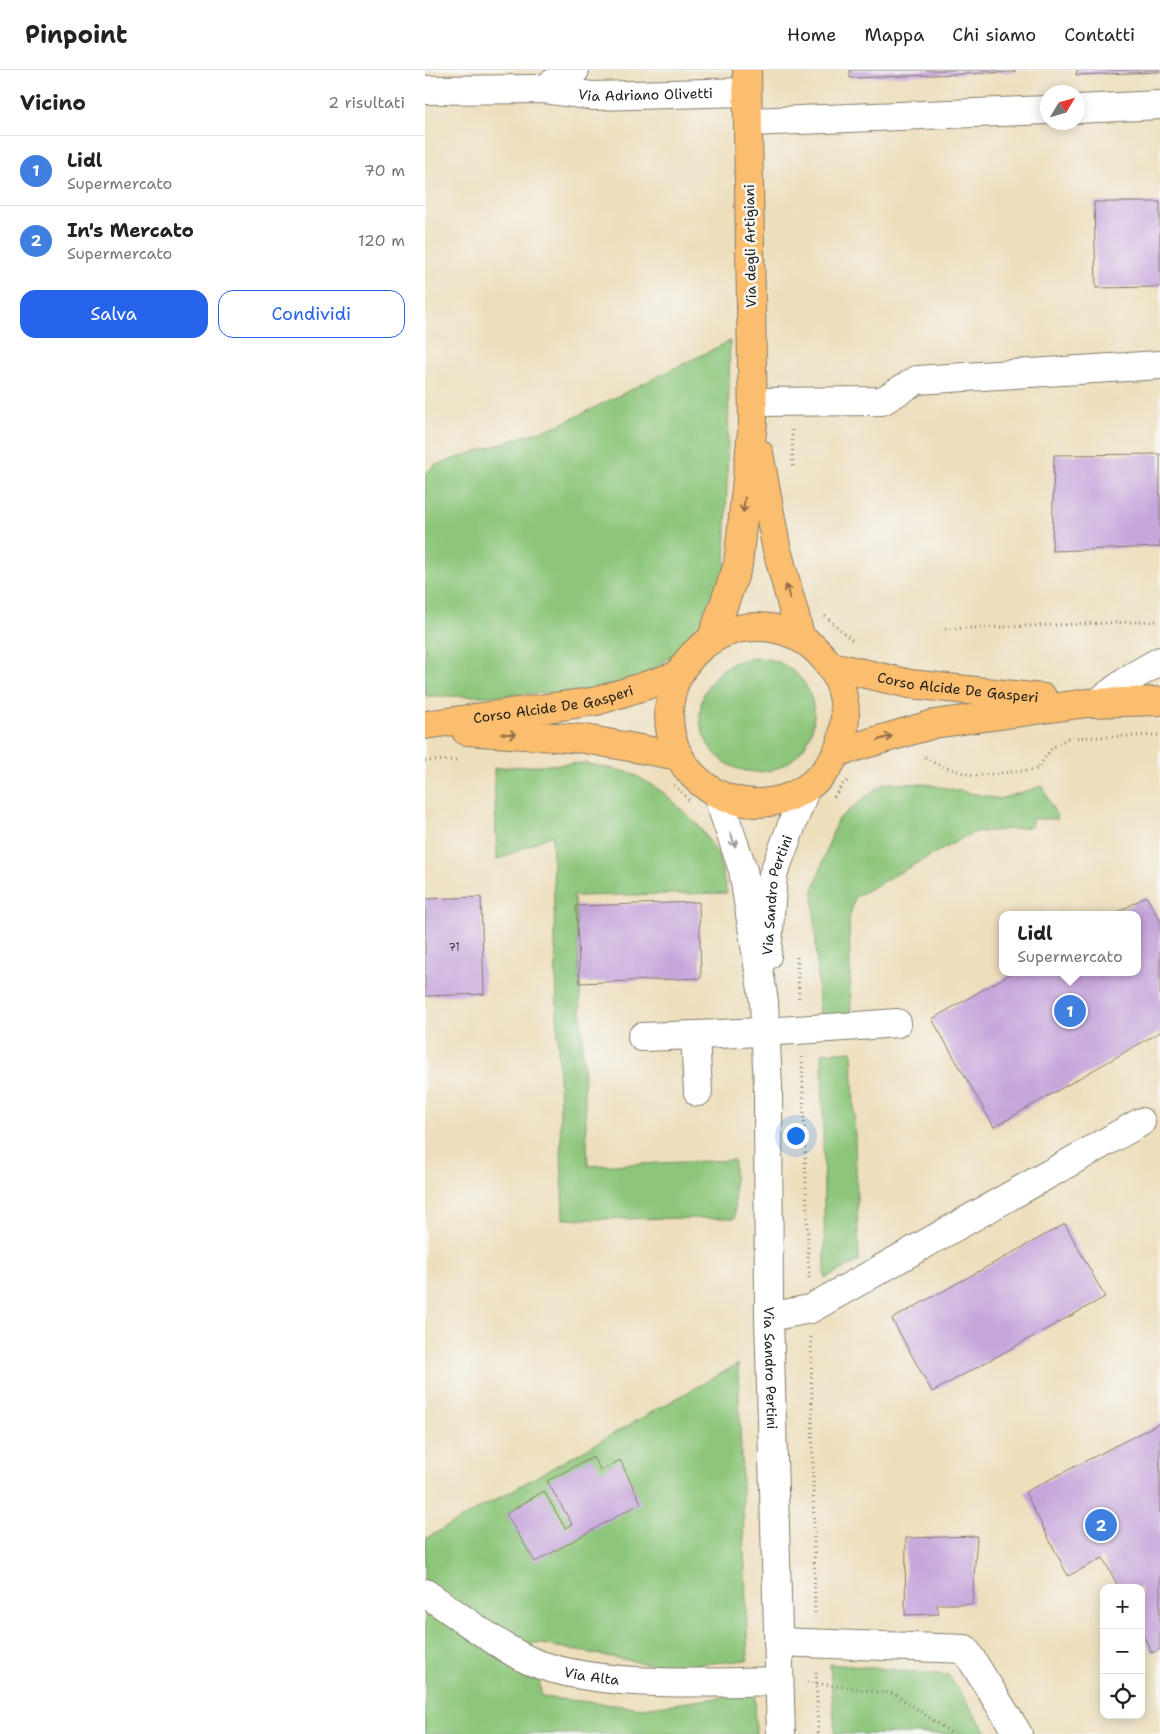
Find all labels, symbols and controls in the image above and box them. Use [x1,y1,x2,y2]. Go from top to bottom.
text: Pinpoint [25,19,127,51]
text: Home [787,23,836,47]
text: Mappa [864,23,924,47]
text: Chi siamo [952,23,1036,47]
text: Contatti [1064,23,1135,47]
street label: Via Adriano Olivetti [577,84,713,105]
north arrow [1040,85,1085,130]
text: Vicino [20,89,86,117]
text: 2 risultati [328,92,405,113]
text: Lidl [67,148,102,173]
text: 1 [32,160,40,181]
text: 70 m [364,160,405,181]
text: Supermercato [67,173,172,194]
street label: Via degli Artigiani [740,184,760,308]
text: In's Mercato [67,218,194,243]
text: 2 [30,230,42,251]
text: 120 m [358,230,405,251]
text: Supermercato [67,243,172,264]
button: Salva [20,290,208,338]
button: Condividi [218,290,405,338]
one-way arrow [739,497,749,513]
one-way arrow [783,584,793,600]
street label: Corso Alcide De Gasperi [876,668,1039,706]
street label: Corso Alcide De Gasperi [472,681,635,727]
one-way arrow [500,729,516,739]
one-way arrow [876,733,892,743]
one-way arrow [728,832,738,848]
street label: Via Sandro Pertini [758,832,796,956]
popup [999,911,1141,976]
text: Lidl [1017,921,1053,946]
house number: 71 [448,940,460,955]
text: Supermercato [1017,946,1123,967]
pin: 1 [1054,992,1086,1030]
your location [783,1123,809,1149]
street label: Via Sandro Pertini [760,1306,781,1430]
pin: 2 [1085,1506,1117,1544]
map controls [1100,1584,1145,1719]
button: + [1100,1584,1145,1629]
button: − [1100,1629,1145,1674]
street label: Via Alta [562,1663,620,1689]
button: locate [1100,1674,1145,1719]

